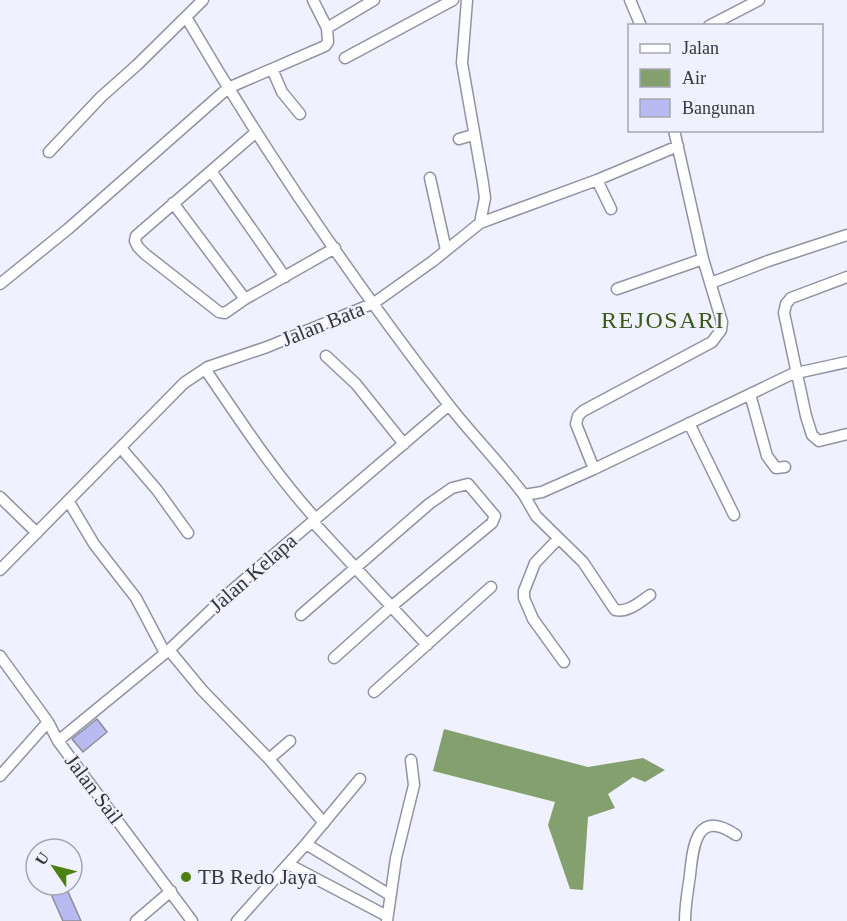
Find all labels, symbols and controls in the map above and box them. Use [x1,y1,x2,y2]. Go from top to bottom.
legend [628,24,823,132]
text: Jalan [682,38,719,58]
text: Air [682,68,706,88]
text: Bangunan [682,98,755,118]
street label: Jalan Bata [278,296,368,351]
district label: REJOSARI [601,307,725,333]
street label: Jalan Kelapa [204,528,302,617]
street label: Jalan Sail [60,749,128,829]
north arrow [24,837,84,897]
text: U [32,849,53,868]
place label: TB Redo Jaya [198,865,318,889]
marker: TB Redo Jaya [179,870,193,884]

